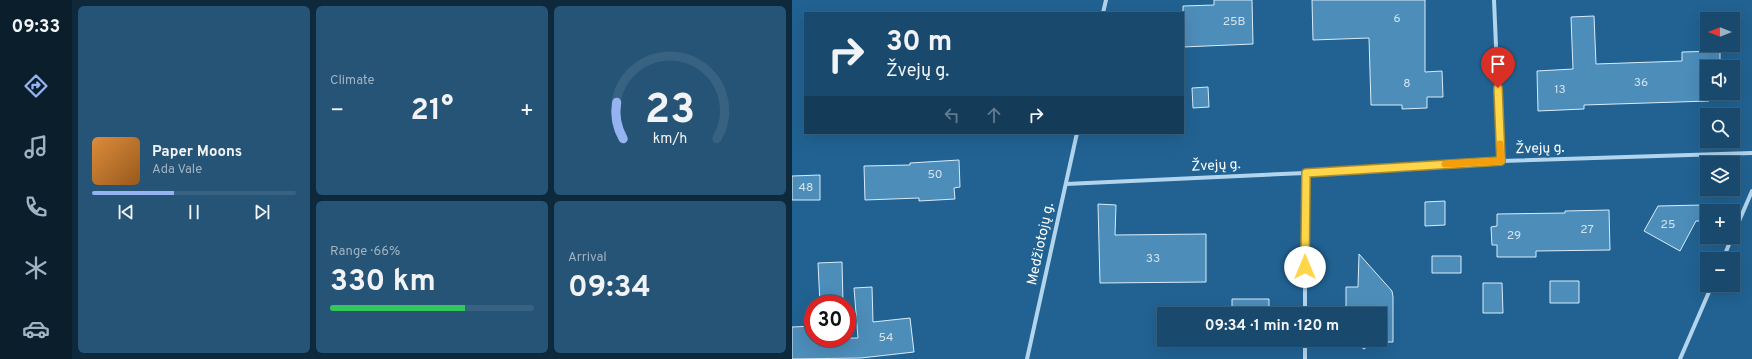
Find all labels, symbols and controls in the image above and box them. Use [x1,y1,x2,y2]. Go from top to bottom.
house number: 6 [1393,11,1401,27]
north arrow [1700,12,1740,52]
map controls [1700,12,1740,292]
house number: 25B [1223,14,1245,30]
text: 09:33 [12,16,60,39]
text: 30 m [886,25,952,61]
icon: right [820,28,872,80]
pin [1481,47,1515,88]
icon: arrive [1487,53,1509,75]
text: Žvejų g. [886,60,949,83]
button: sound [1700,60,1740,100]
icon: directions [22,72,50,100]
text: Climate [330,73,375,89]
house number: 36 [1634,75,1648,91]
house number: 8 [1403,76,1411,92]
house number: 13 [1554,82,1566,98]
text: 23 [645,84,695,137]
text: 21° [411,93,453,130]
text: − [330,98,344,125]
text: + [520,98,534,125]
icon: left [941,104,963,126]
icon: ahead [983,104,1005,126]
icon: right [1025,104,1047,126]
button: search [1700,108,1740,148]
text: km/h [653,129,687,147]
icon: music [22,133,50,161]
street label: Žvejų g. [1515,139,1565,158]
text: Paper Moons [152,143,242,162]
street label: Žvejų g. [1191,155,1241,176]
button: layers [1700,156,1740,196]
text: Ada Vale [152,162,202,178]
house number: 50 [927,167,943,183]
house number: 48 [799,180,813,196]
icon: phone [22,193,50,221]
icon: previous [115,201,137,223]
icon: pause [183,201,205,223]
icon: next [251,201,273,223]
street label: Medžiotojų g. [1024,201,1058,287]
button: + [1700,204,1740,244]
house number: 25 [1661,217,1675,233]
house number: 27 [1580,222,1594,238]
house number: 29 [1507,228,1521,244]
text: Range · 66% [330,244,400,260]
position arrow [1284,246,1326,288]
text: Arrival [568,250,607,266]
house number: 33 [1146,251,1160,267]
button: − [1700,252,1740,292]
icon: climate [22,254,50,282]
text: 330 km [330,264,436,301]
text: 09:34 [568,270,651,307]
speed limit sign: 30 [804,295,856,347]
icon: car [22,315,50,343]
text: 09:34 · 1 min · 120 m [1205,317,1339,336]
house number: 54 [878,330,894,346]

